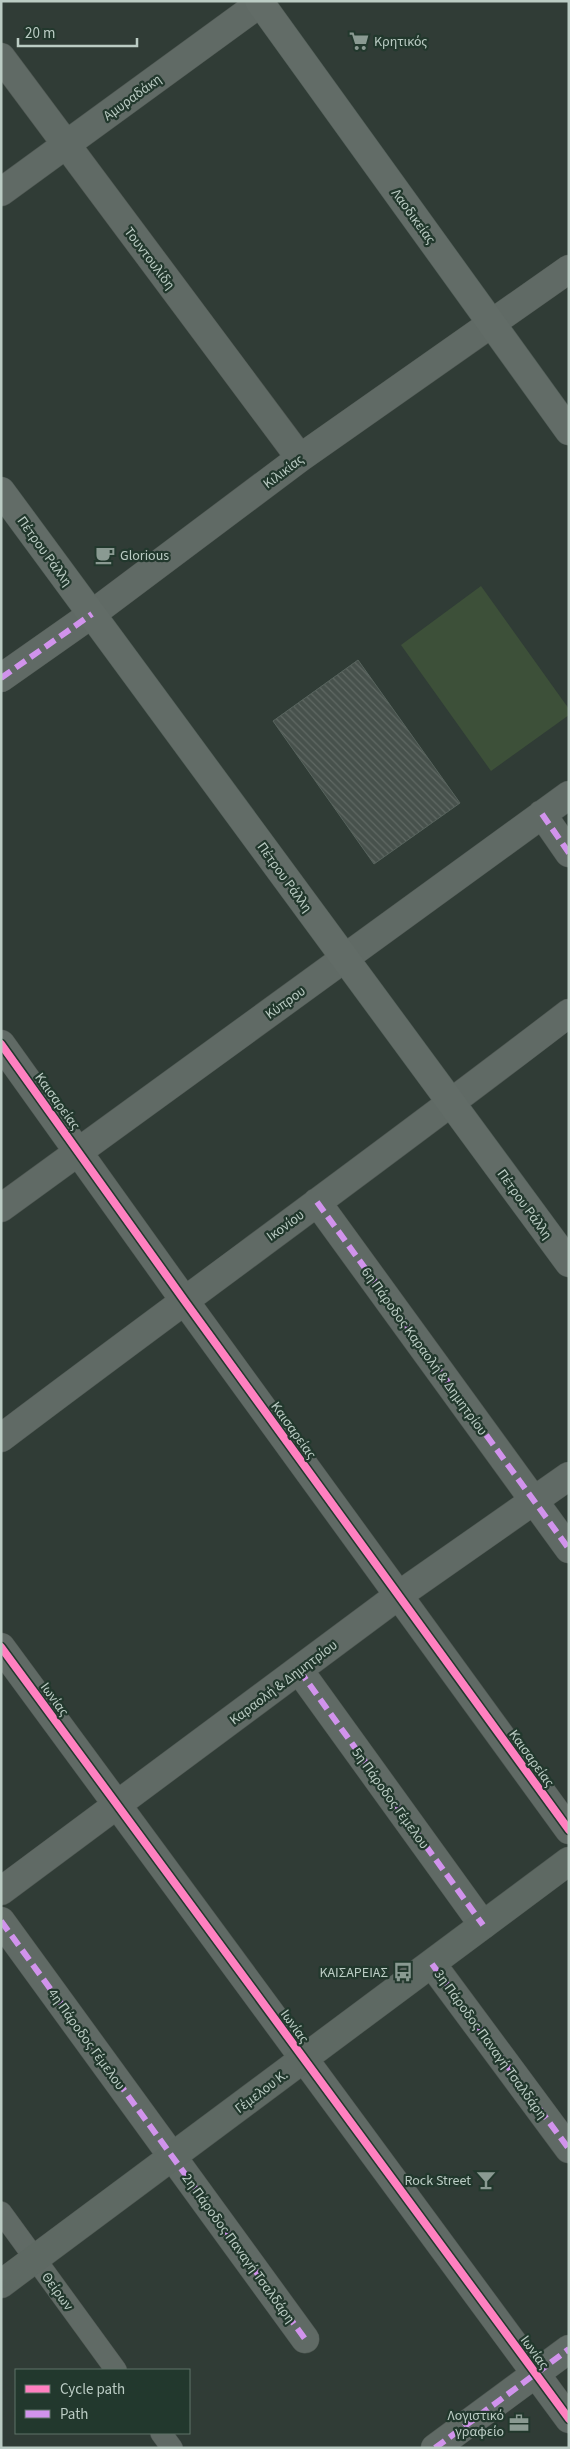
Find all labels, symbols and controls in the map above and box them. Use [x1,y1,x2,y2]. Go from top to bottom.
scale bar [18,15,136,47]
text: 20 m [25,23,55,44]
supermarket icon: Κρητικός [348,30,370,52]
place label: Κρητικός [374,32,427,52]
street label: Αμυραδάκη [99,70,166,126]
street label: Λαοδικείας [386,185,440,248]
street label: Τουντουλίδη [119,223,179,294]
street label: Κιλικίας [259,450,308,494]
street label: Πέτρου Ράλλη [12,512,77,591]
cafe icon: Glorious [94,544,116,566]
place label: Glorious [120,546,169,566]
street label: Πέτρου Ράλλη [252,838,317,917]
street label: Κύπρου [261,981,310,1024]
street label: Καισαρείας [30,1069,85,1134]
street label: Πέτρου Ράλλη [492,1165,557,1244]
street label: Ικονίου [263,1205,309,1246]
street label: 6η Πάροδος Καραολή & Δημητρίου [356,1263,492,1440]
street label: Καισαρείας [266,1398,321,1463]
street label: Καραολή & Δημητρίου [225,1636,342,1730]
street label: Ιωνίας [35,1679,73,1721]
street label: Καισαρείας [504,1726,559,1791]
street label: 5η Πάροδος Γέμελου [347,1744,434,1853]
bus stop icon: ΚΑΙΣΑΡΕΙΑΣ [392,1961,414,1983]
place label: ΚΑΙΣΑΡΕΙΑΣ [319,1963,388,1983]
street label: 3η Πάροδος Παναγή Τσαλδάρη [429,1966,551,2124]
street label: 4η Πάροδος Γέμελου [43,1985,130,2094]
street label: Ιωνίας [275,2006,313,2048]
street label: Γέμελου Κ. [231,2065,292,2118]
bar icon: Rock Street [475,2169,497,2191]
street label: 2η Πάροδος Παναγή Τσαλδάρη [177,2170,299,2328]
place label: Rock Street [404,2171,471,2191]
street label: Θείρων [36,2268,78,2315]
street label: Ιωνίας [515,2332,553,2374]
legend [15,2369,190,2434]
text: Cycle path [60,2379,125,2400]
text: Path [60,2404,88,2425]
place label: Λογιστικό γραφείο [448,2406,504,2442]
office icon: Λογιστικό γραφείο [508,2412,530,2434]

